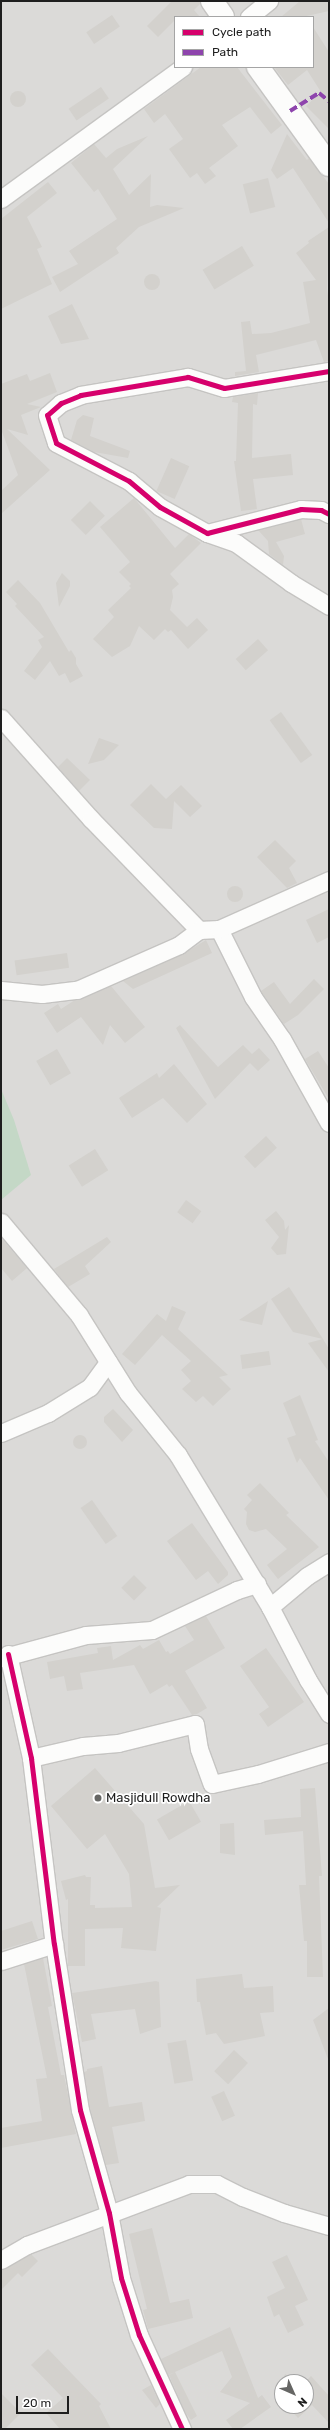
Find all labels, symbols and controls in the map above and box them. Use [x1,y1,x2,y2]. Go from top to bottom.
legend [174,16,314,68]
text: Cycle path [212,25,271,39]
text: Path [212,45,238,59]
place label: Masjidull Rowdha [106,1790,210,1806]
marker: Masjidull Rowdha [93,1793,103,1803]
north arrow [274,2374,314,2414]
scale bar [18,2388,71,2414]
text: N [295,2395,310,2410]
text: 20 m [23,2396,51,2410]

